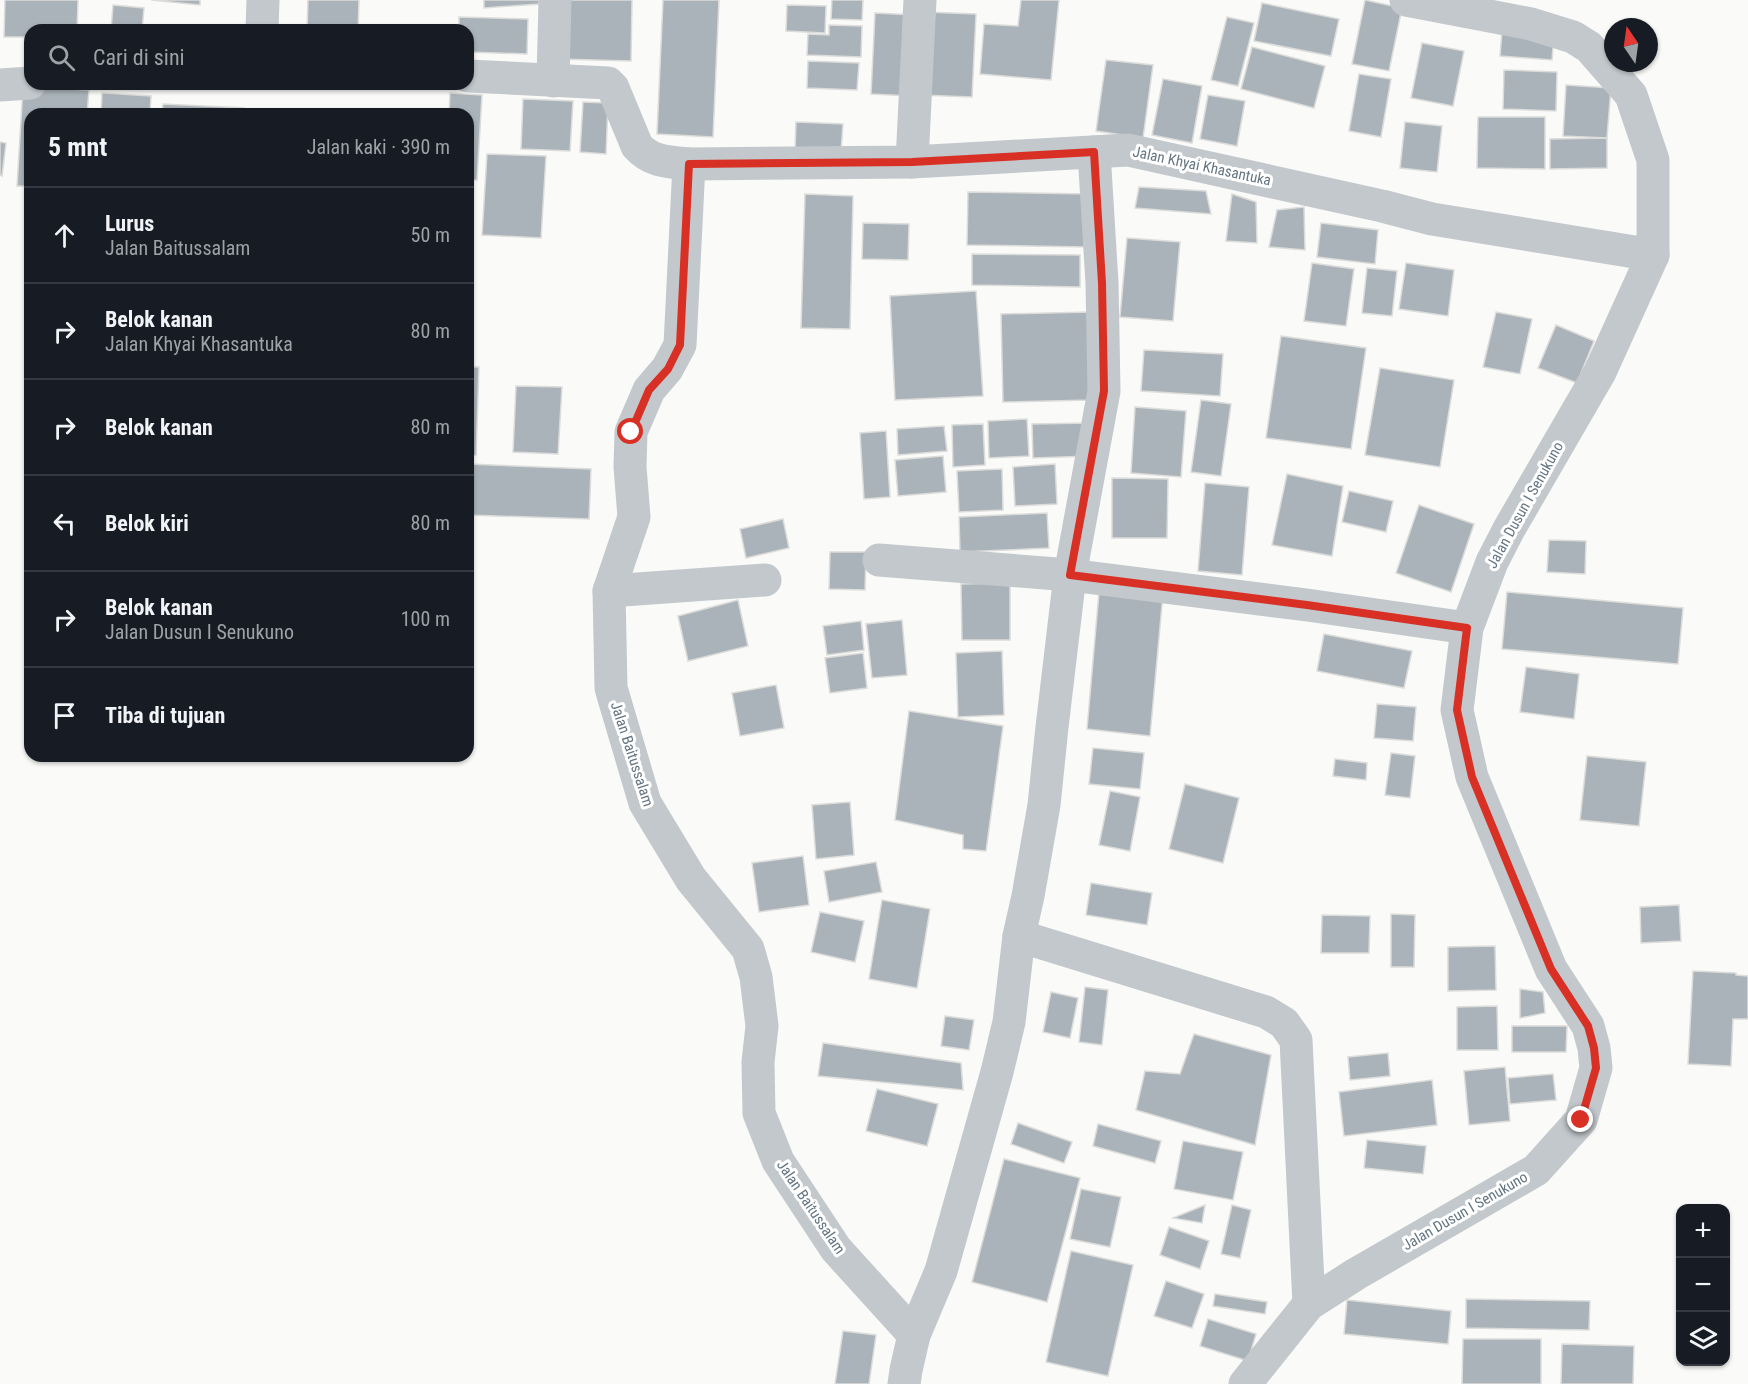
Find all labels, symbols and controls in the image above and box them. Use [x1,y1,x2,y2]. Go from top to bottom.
north arrow [1604,18,1658,72]
search box [24,24,474,90]
icon: search [45,41,78,74]
text: Cari di sini [93,45,185,70]
text: 5 mnt [48,132,107,162]
text: Jalan kaki · 390 m [307,135,450,159]
street label: Jalan Khyai Khasantuka [1131,143,1273,189]
text: Lurus [105,211,154,236]
icon: ahead [48,219,81,252]
text: 50 m [411,223,450,247]
text: Jalan Baitussalam [105,236,250,260]
text: Belok kanan [105,307,213,332]
icon: right [48,315,81,348]
text: 80 m [411,319,450,343]
text: Jalan Khyai Khasantuka [105,332,293,356]
icon: right [48,411,81,444]
text: Belok kanan [105,415,213,440]
text: 80 m [411,415,450,439]
route start [617,418,643,444]
street label: Jalan Dusun I Senukuno [1483,439,1567,571]
icon: left [48,507,81,540]
text: Belok kiri [105,511,189,536]
text: 80 m [411,511,450,535]
text: Belok kanan [105,595,213,620]
icon: right [48,603,81,636]
text: 100 m [401,607,450,631]
text: Jalan Dusun I Senukuno [105,620,294,644]
icon: arrive [48,699,81,732]
street label: Jalan Baitussalam [607,699,657,809]
text: Tiba di tujuan [105,703,225,728]
route end [1567,1106,1593,1132]
street label: Jalan Baitussalam [773,1157,849,1257]
street label: Jalan Dusun I Senukuno [1399,1168,1531,1254]
map controls [1676,1204,1730,1366]
button: + [1676,1204,1730,1258]
button: − [1676,1258,1730,1312]
button: layers [1676,1312,1730,1366]

